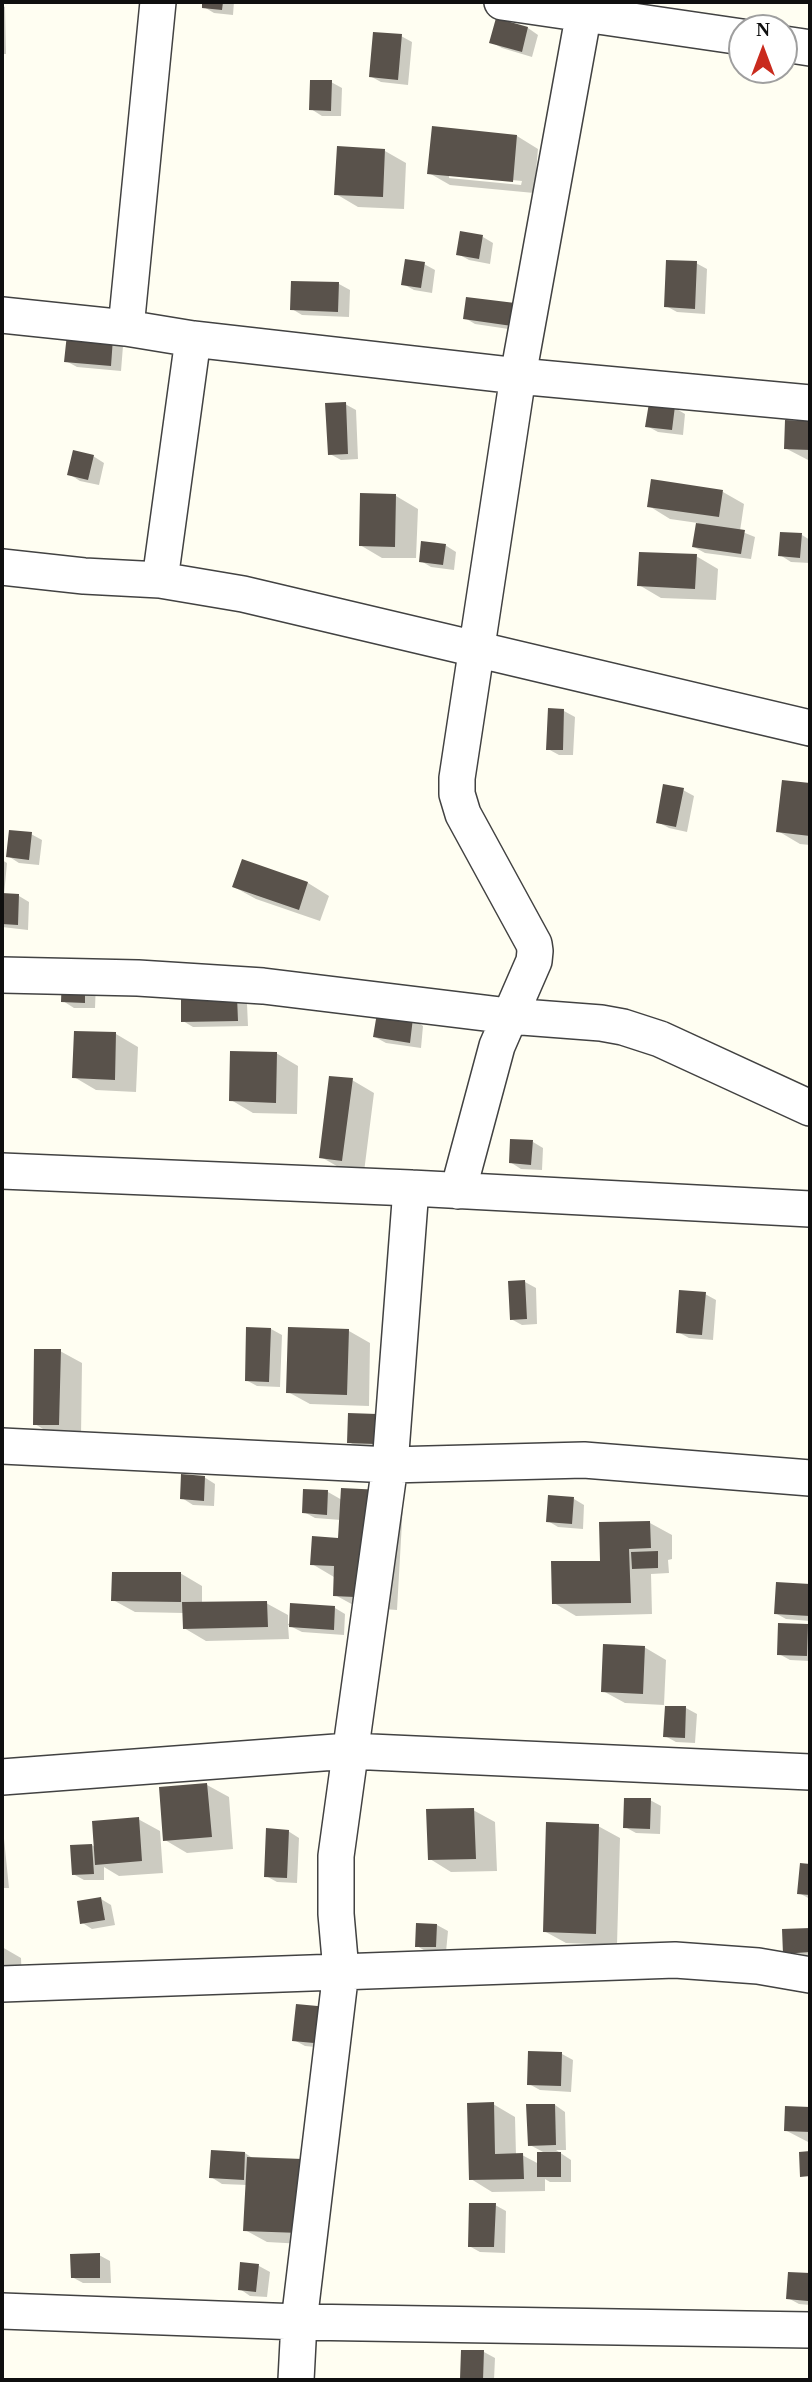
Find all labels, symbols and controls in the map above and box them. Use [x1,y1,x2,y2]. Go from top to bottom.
north arrow [728,14,798,84]
text: N [756,19,770,40]

